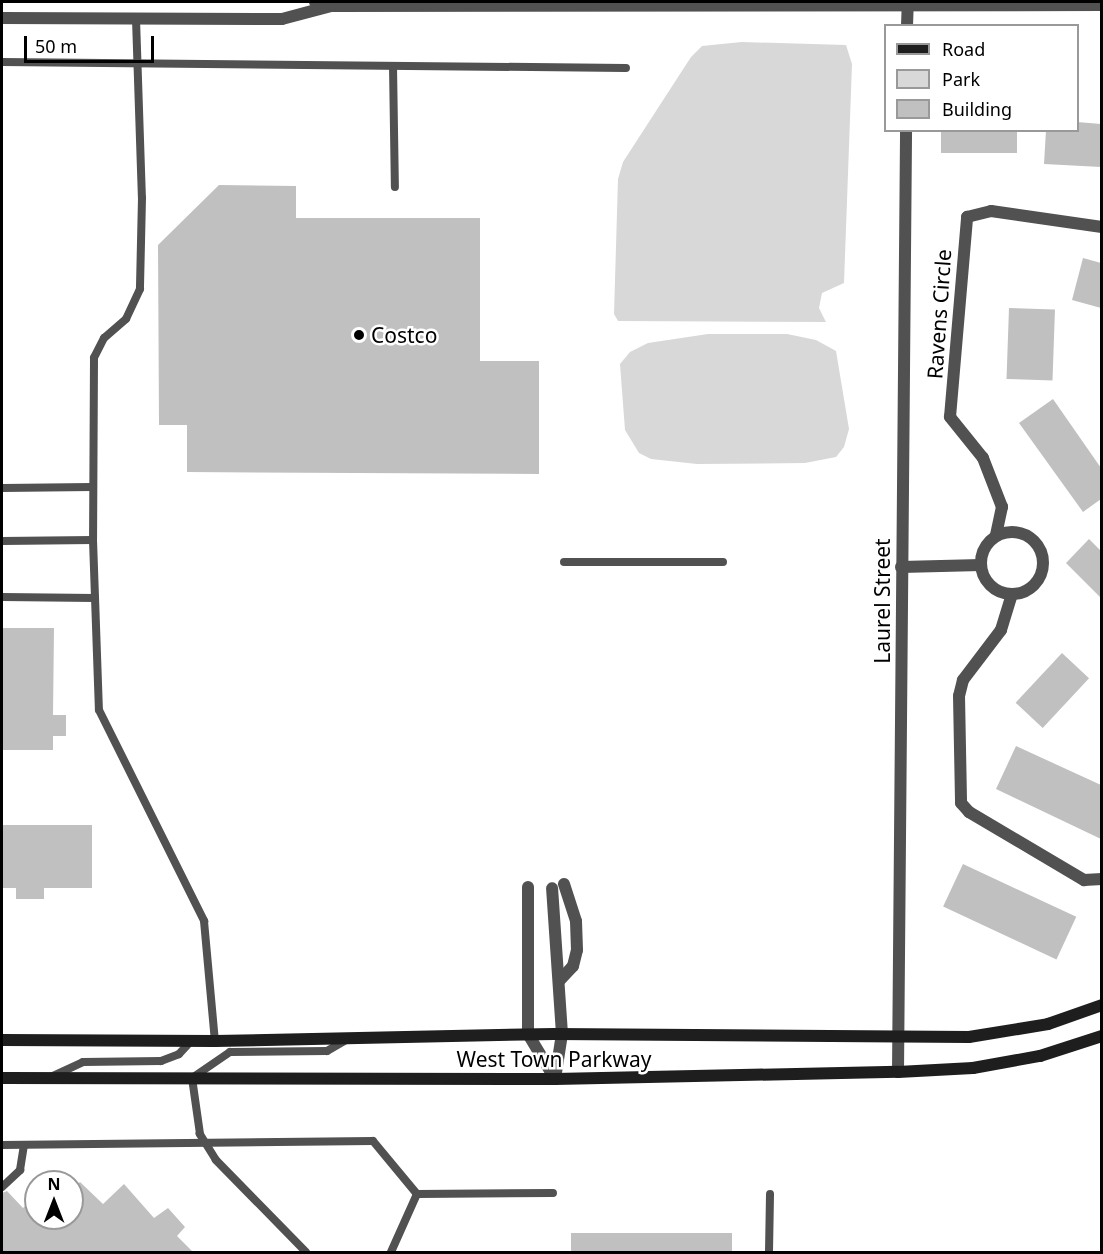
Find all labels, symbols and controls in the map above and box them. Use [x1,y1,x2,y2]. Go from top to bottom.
scale bar [27,24,158,62]
legend [884,24,1079,132]
text: 50 m [35,34,77,58]
text: Road [942,37,985,61]
text: Park [942,67,980,91]
text: Building [942,97,1012,121]
street label: Ravens Circle [922,248,956,380]
place label: Costco [371,322,437,348]
marker: Costco [352,328,366,342]
street label: Laurel Street [869,538,895,664]
street label: West Town Parkway [457,1046,651,1072]
north arrow [24,1170,84,1230]
text: N [47,1173,61,1195]

